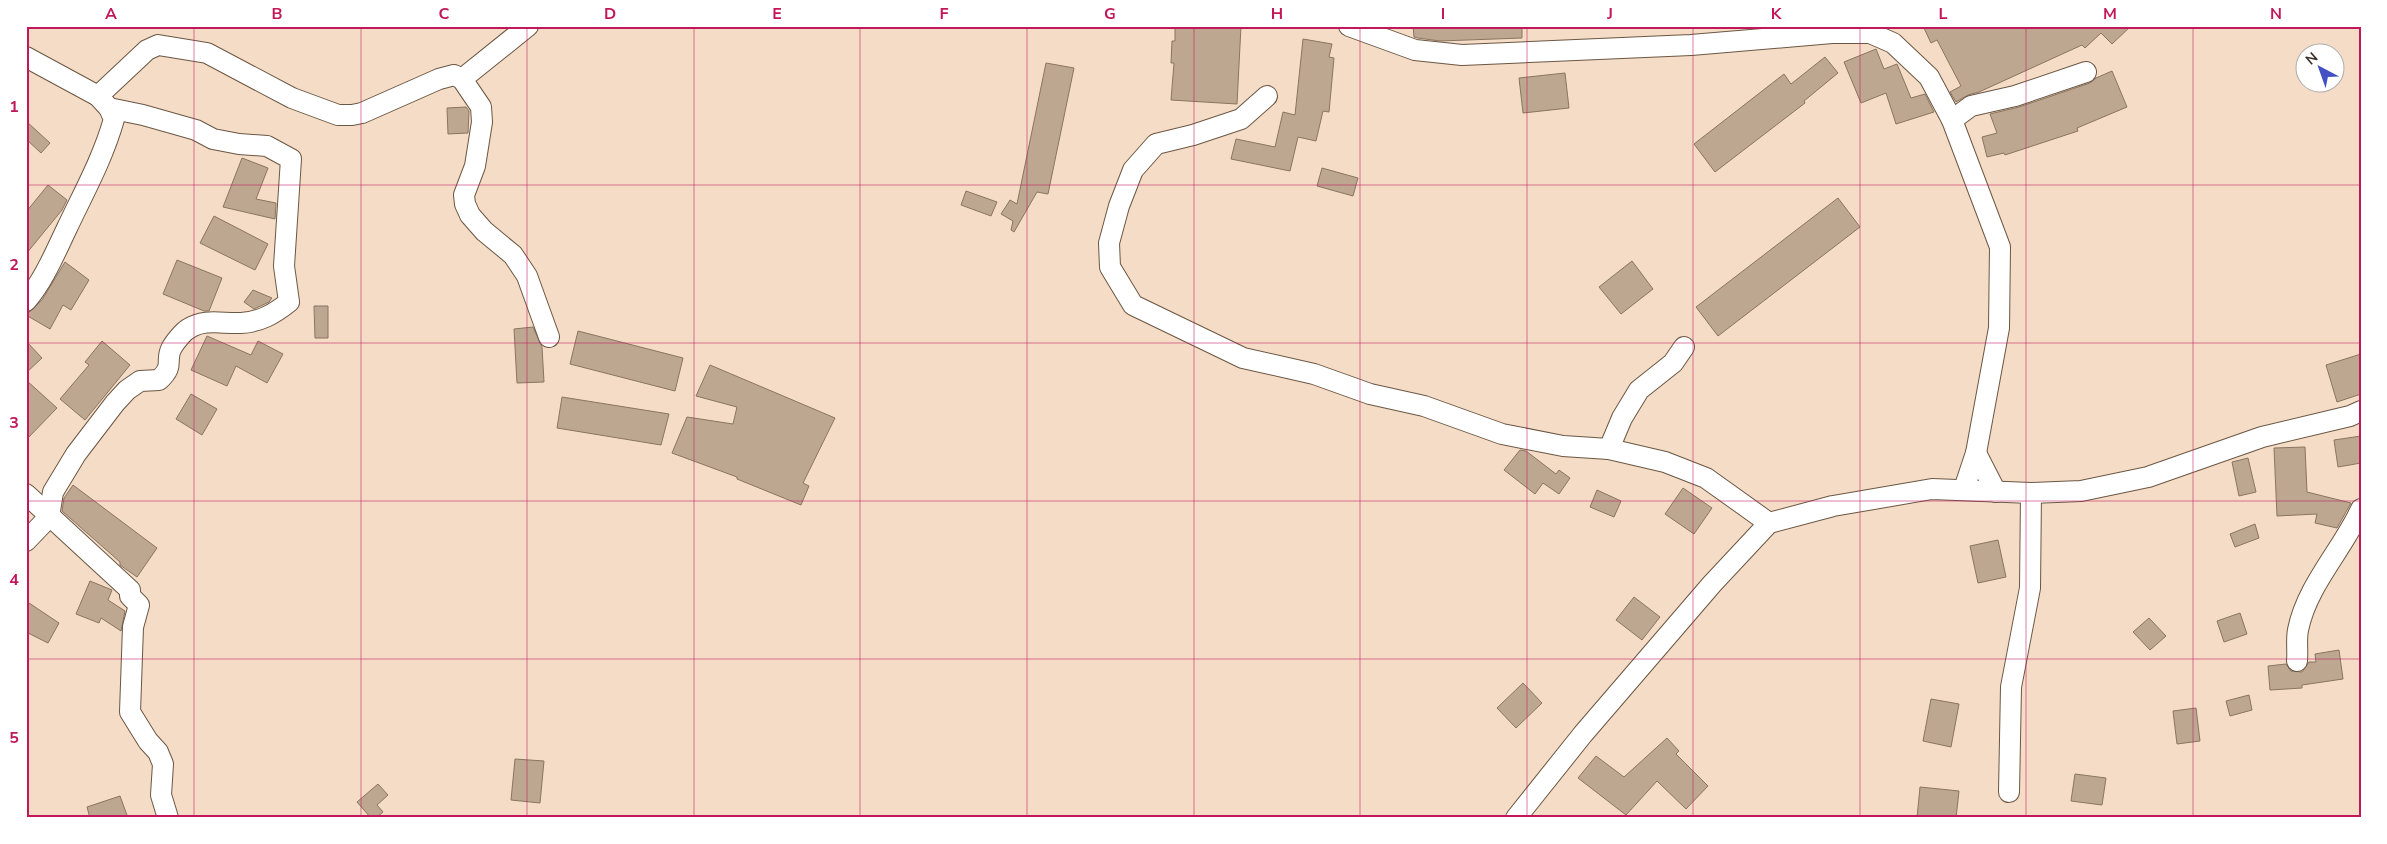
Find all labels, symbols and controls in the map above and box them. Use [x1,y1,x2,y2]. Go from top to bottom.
text: A [105,3,117,25]
text: B [271,3,283,25]
text: C [439,3,450,25]
text: D [604,3,616,25]
text: E [772,3,782,25]
text: F [940,3,949,25]
text: G [1104,3,1116,25]
text: H [1271,3,1283,25]
text: I [1441,3,1445,25]
text: J [1606,3,1613,25]
text: K [1771,3,1783,25]
text: L [1939,3,1948,25]
text: M [2103,3,2117,25]
text: N [2270,3,2282,25]
north arrow [2294,42,2344,92]
text: N [2302,48,2322,69]
text: 1 [9,96,19,118]
text: 2 [9,254,19,276]
text: 3 [9,412,19,434]
text: 4 [9,569,19,591]
text: 5 [9,727,19,749]

